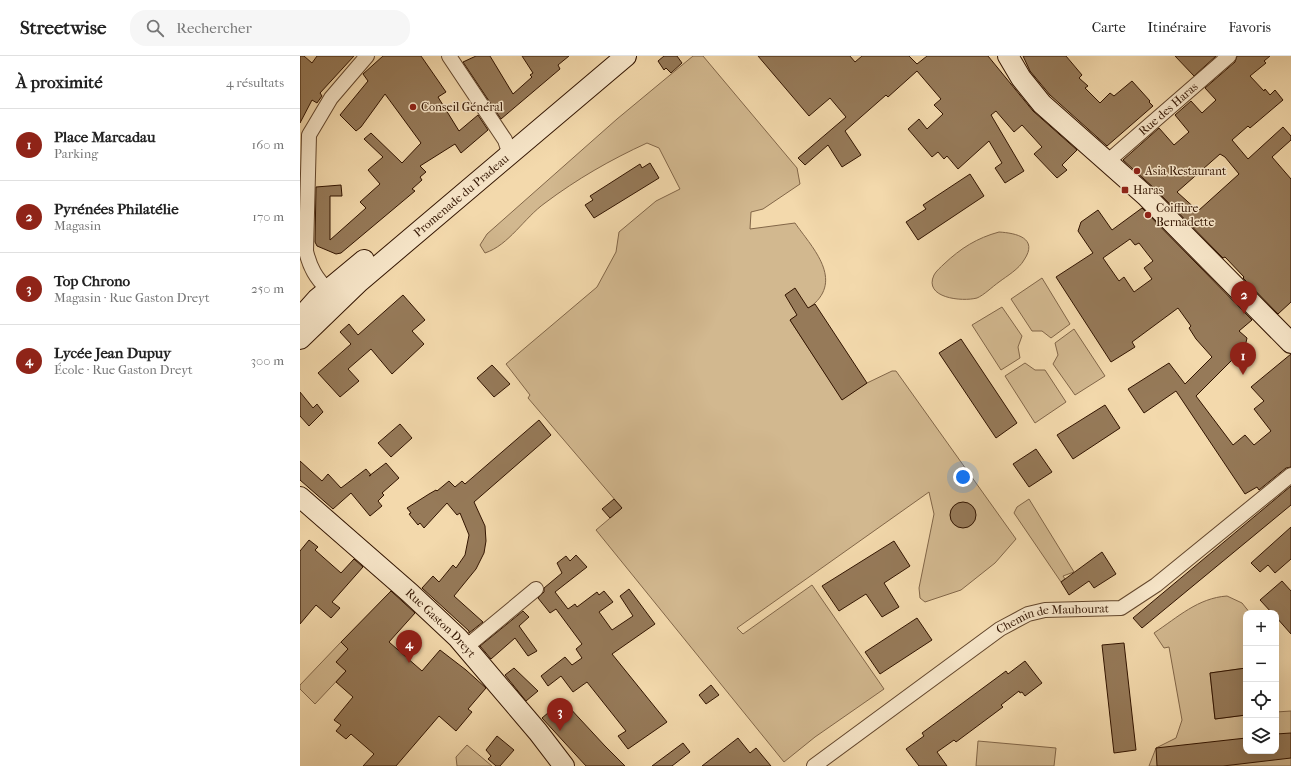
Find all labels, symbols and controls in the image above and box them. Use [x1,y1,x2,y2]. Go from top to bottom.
search box [130,10,410,46]
text: Streetwise [20,17,106,39]
icon: search [144,17,166,39]
text: Rechercher [176,19,252,37]
text: Carte [1092,19,1126,36]
text: Itinéraire [1148,19,1206,36]
text: Favoris [1228,19,1271,36]
text: À proximité [16,72,103,92]
text: 4 résultats [226,75,284,90]
street label: Rue des Haras [1136,79,1201,138]
place label: Conseil Général [421,100,504,114]
marker: Conseil Général [408,102,418,112]
text: Place Marcadau [54,128,155,146]
text: 1 [27,137,31,152]
text: 160 m [252,137,284,152]
text: Parking [54,146,98,161]
street label: Promenade du Pradeau [411,151,512,240]
place label: Asia Restaurant [1144,164,1227,178]
marker: Asia Restaurant [1132,166,1142,176]
place label: Haras [1133,183,1164,197]
marker: Haras [1120,185,1130,195]
text: Pyrénées Philatélie [54,200,179,218]
place label: Coiffure Bernadette [1156,201,1214,229]
text: 2 [26,209,32,224]
text: 170 m [252,209,284,224]
marker: Coiffure Bernadette [1143,210,1153,220]
text: Magasin [54,218,101,233]
text: Top Chrono [54,272,130,290]
text: 3 [26,281,32,296]
text: 250 m [251,281,284,296]
pin: 2 [1231,281,1257,314]
text: Magasin · Rue Gaston Dreyt [54,290,210,305]
pin: 1 [1230,342,1256,375]
text: Lycée Jean Dupuy [54,344,171,362]
text: 4 [25,353,33,368]
text: 300 m [251,353,284,368]
text: École · Rue Gaston Dreyt [54,362,193,377]
your location [953,467,973,487]
street label: Rue Gaston Dreyt [403,586,479,661]
street label: Chemin de Mauhourat [994,601,1110,637]
map controls [1243,610,1279,754]
button: + [1243,610,1279,646]
pin: 4 [396,630,422,663]
button: − [1243,646,1279,682]
button: locate [1243,682,1279,718]
pin: 3 [547,698,573,731]
button: layers [1243,718,1279,754]

